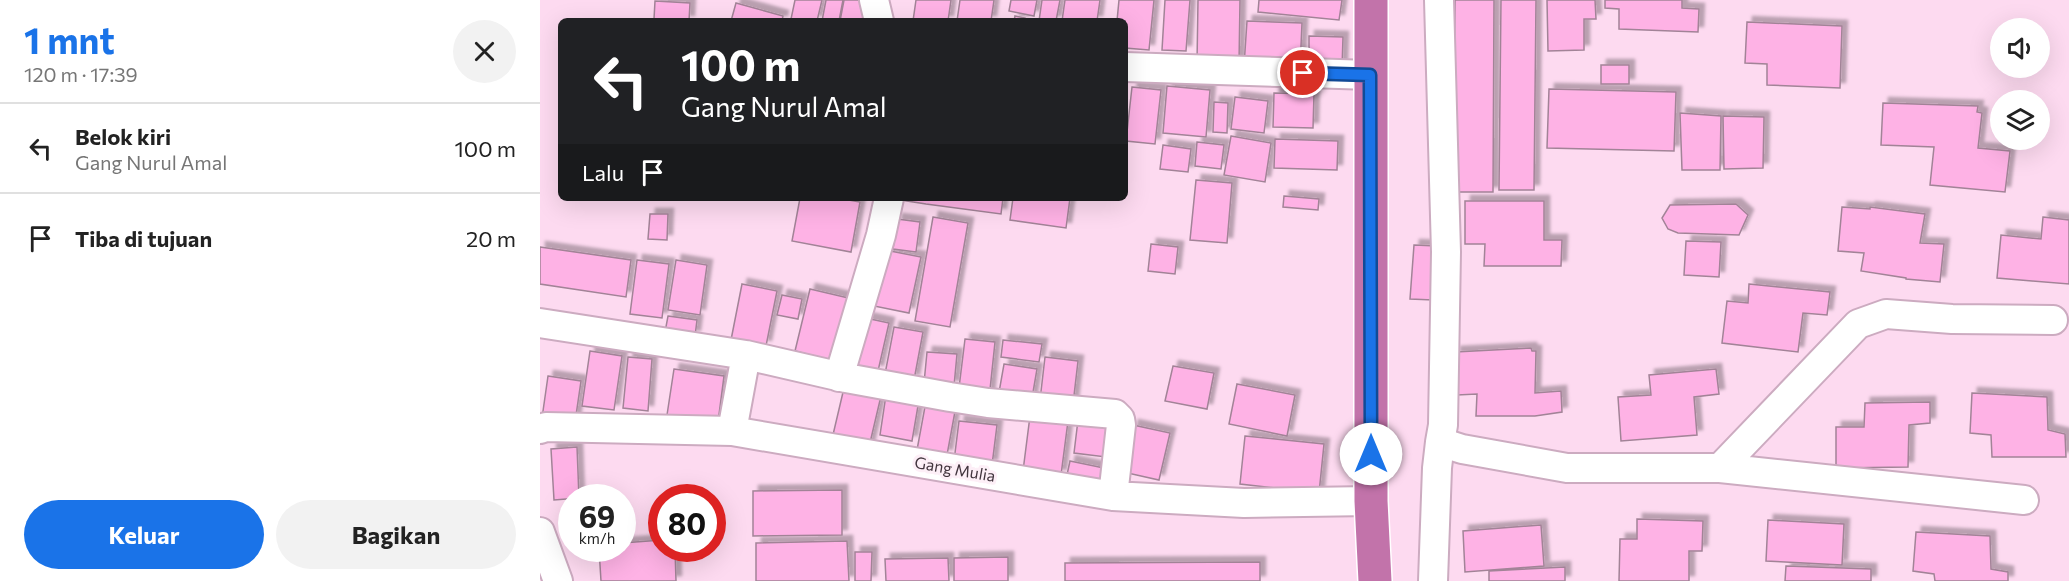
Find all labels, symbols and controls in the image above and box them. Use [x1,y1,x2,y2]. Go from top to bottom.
text: 1 mnt [24,17,115,61]
map controls [1990,18,2050,150]
button: sound [1990,18,2050,78]
button: close [453,20,516,83]
text: 100 m [681,38,801,90]
icon: left [582,42,660,120]
pin [1277,47,1328,98]
icon: arrive [1286,56,1319,89]
text: 120 m · 17:39 [24,62,138,86]
text: Gang Nurul Amal [681,90,887,123]
button: layers [1990,90,2050,150]
text: Belok kiri [75,123,171,150]
icon: left [24,132,57,165]
text: 100 m [454,135,516,162]
text: Gang Nurul Amal [75,150,227,174]
icon: arrive [636,156,669,189]
text: Lalu [582,159,624,186]
icon: arrive [24,222,57,255]
text: Tiba di tujuan [75,225,212,252]
text: 20 m [466,225,516,252]
position arrow [1339,422,1403,486]
street label: Gang Mulia [913,452,997,485]
speed limit sign: 80 [648,484,726,562]
text: 69 [579,497,615,534]
button: Keluar [24,500,264,569]
button: Bagikan [276,500,516,569]
text: km/h [579,529,615,547]

